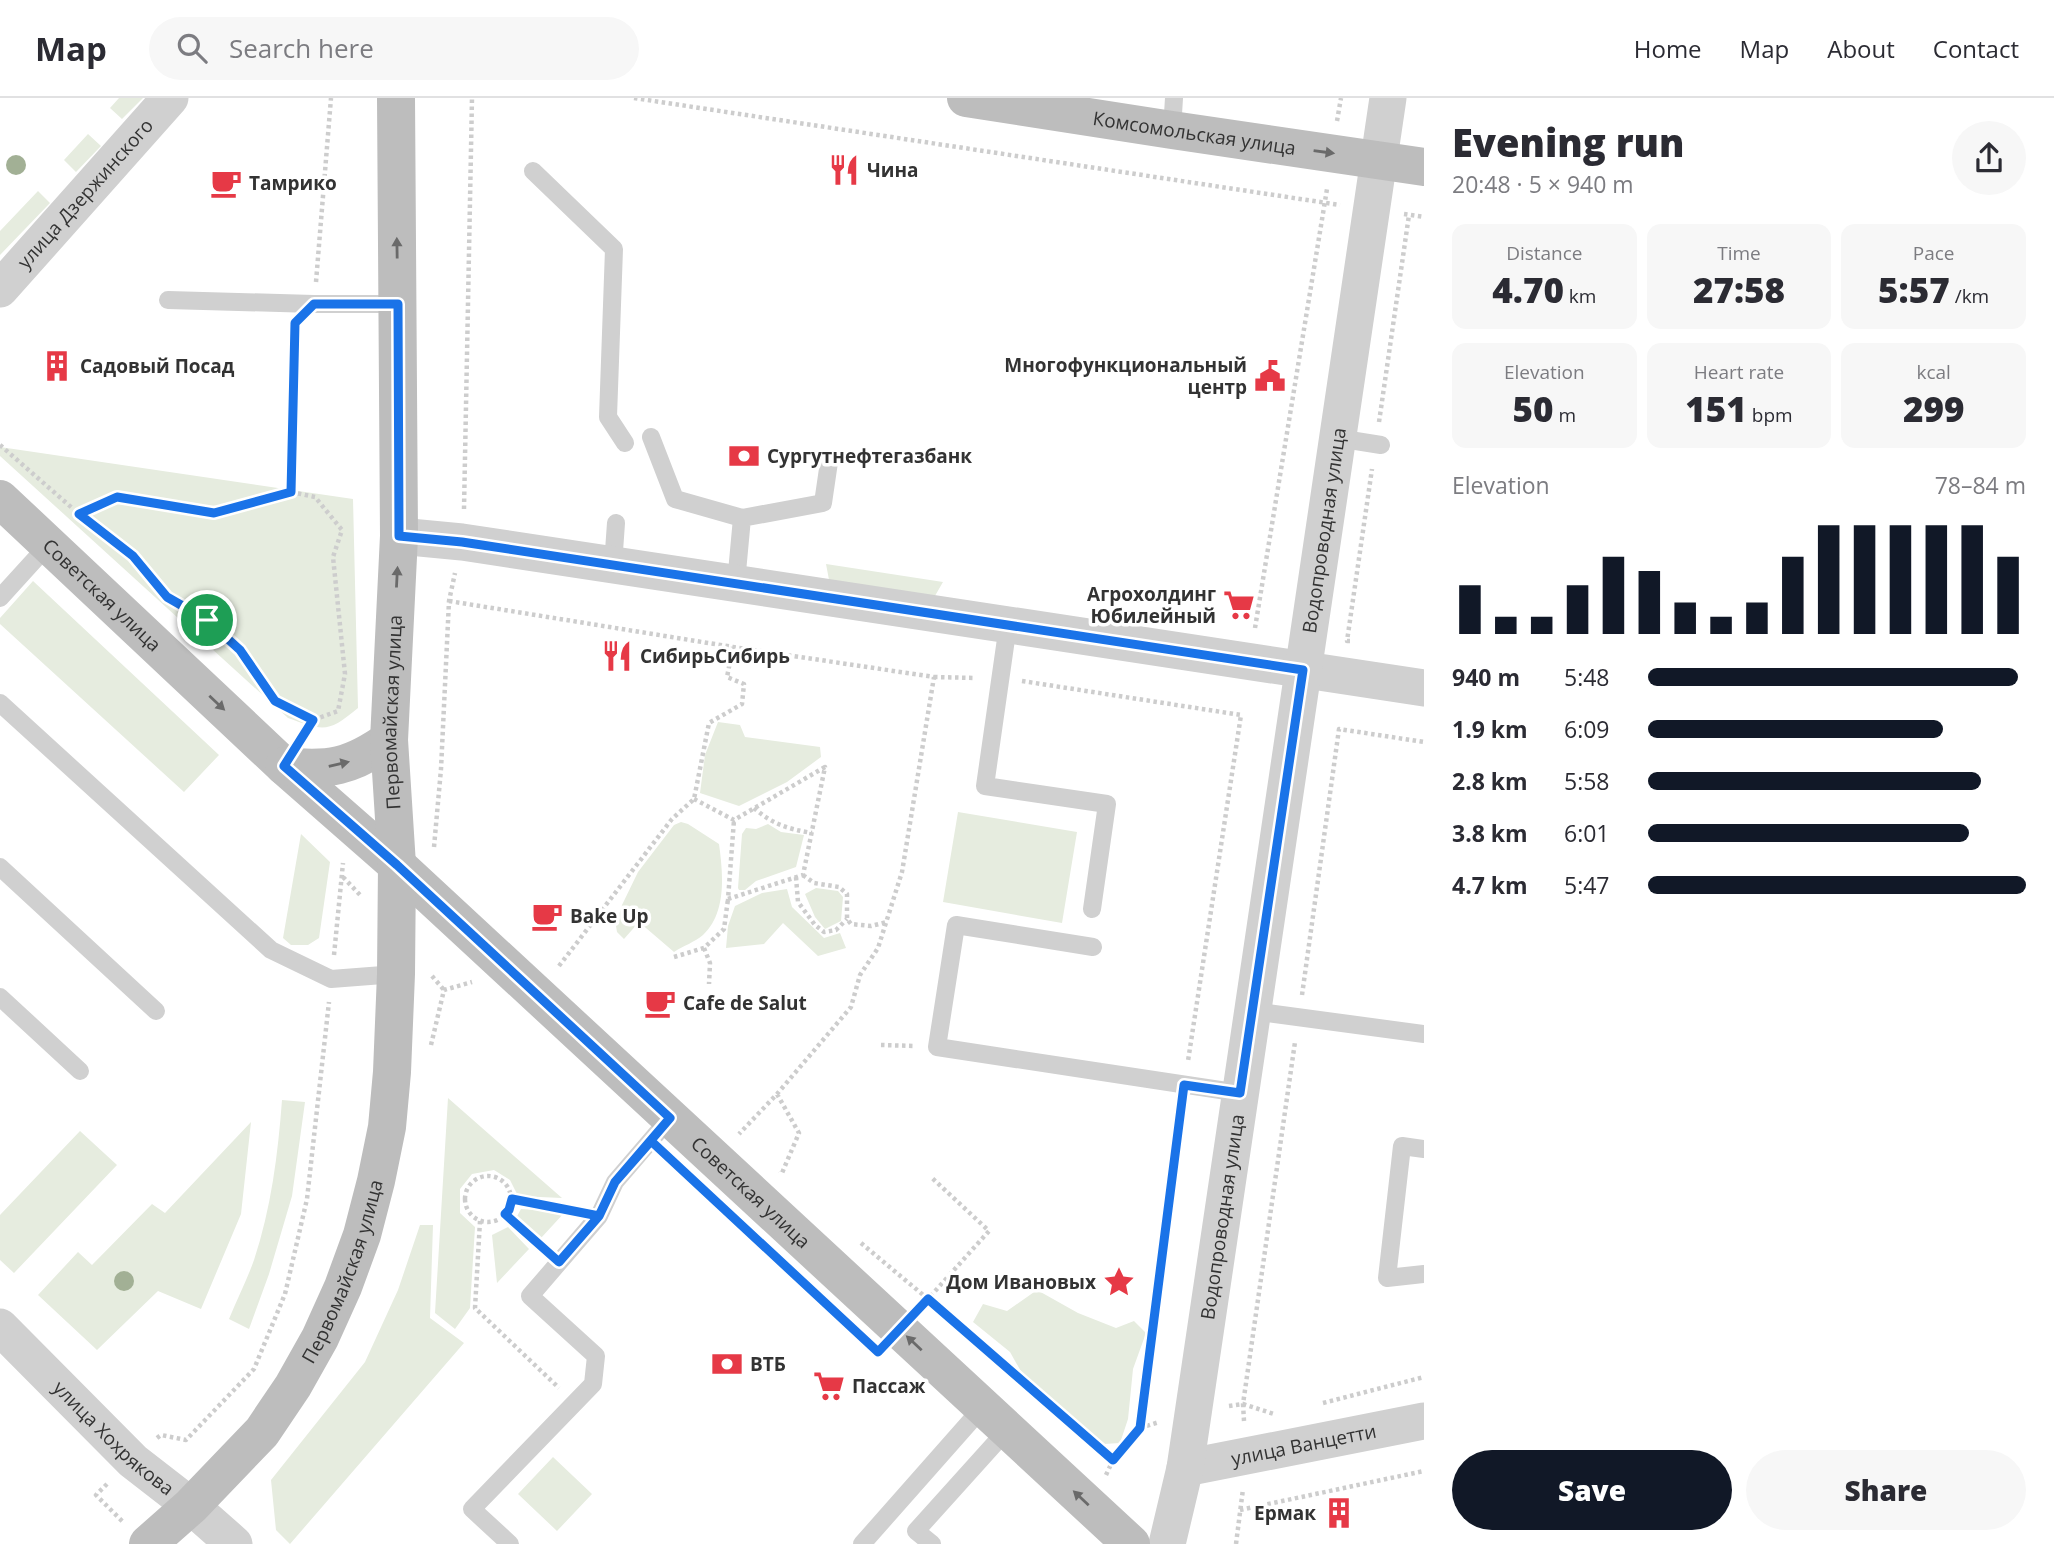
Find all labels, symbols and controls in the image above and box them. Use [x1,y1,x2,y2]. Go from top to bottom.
search box [149,17,639,80]
text: Map [35,26,107,71]
icon: search [173,29,211,67]
text: Search here [229,30,374,66]
text: Home [1634,32,1702,65]
text: Map [1740,32,1789,65]
text: About [1827,32,1895,65]
text: Contact [1933,32,2019,65]
street label: Комсомольская улица [1091,105,1298,161]
street label: улица Дзержинского [11,113,159,274]
text: Evening run [1452,116,1684,168]
button: share [1952,121,2026,195]
one-way arrow [1313,147,1335,158]
restaurant icon: Чина [827,153,861,187]
place label: Чина [867,157,919,183]
cafe icon: Тамрико [209,166,243,200]
text: 20:48 · 5 × 940 m [1452,168,1634,200]
place label: Тамрико [249,170,337,196]
one-way arrow [391,236,403,258]
text: Distance [1506,240,1583,266]
text: Time [1717,240,1761,266]
text: Pace [1913,240,1955,266]
text: 4.70 [1492,266,1564,313]
text: 27:58 [1693,266,1785,313]
text: 5:57 [1878,266,1950,313]
text: km [1564,283,1596,309]
text: /km [1950,283,1989,309]
building icon: Садовый Посад [40,349,74,383]
place label: Многофункциональный центр [1004,352,1247,400]
place label: Садовый Посад [80,353,235,379]
public building icon: Многофункциональный центр [1253,359,1287,393]
text: Elevation [1504,359,1585,385]
text: Heart rate [1694,359,1784,385]
text: kcal [1916,359,1951,385]
text: 50 [1513,385,1554,432]
text: 151 [1685,385,1747,432]
text: 299 [1903,385,1964,432]
text: m [1554,402,1576,428]
text: bpm [1747,402,1793,428]
street label: Водопроводная улица [1296,426,1352,635]
bank icon: Сургутнефтегазбанк [727,439,761,473]
place label: Сургутнефтегазбанк [767,443,972,469]
text: Elevation [1452,469,1550,501]
text: 78–84 m [1935,469,2026,501]
street label: Советская улица [37,533,167,657]
one-way arrow [391,566,402,588]
place label: Агрохолдинг Юбилейный [1087,581,1216,629]
supermarket icon: Агрохолдинг Юбилейный [1222,588,1256,622]
pin [177,590,237,650]
icon: arrive [188,601,226,639]
street label: Первомайская улица [376,614,408,810]
restaurant icon: СибирьСибирь [600,639,634,673]
place label: СибирьСибирь [640,643,790,669]
text: 940 m [1452,661,1520,693]
text: 5:48 [1564,661,1610,693]
one-way arrow [208,695,225,711]
text: 1.9 km [1452,713,1528,745]
text: 6:09 [1564,713,1610,745]
one-way arrow [328,758,350,769]
text: 2.8 km [1452,765,1528,797]
text: 5:58 [1564,765,1610,797]
text: 3.8 km [1452,817,1528,849]
text: 6:01 [1564,817,1610,849]
text: 4.7 km [1452,869,1528,901]
text: 5:47 [1564,869,1610,901]
cafe icon: Bake Up [530,899,564,933]
place label: Bake Up [570,903,649,929]
cafe icon: Cafe de Salut [643,986,677,1020]
place label: Cafe de Salut [683,990,807,1016]
street label: Водопроводная улица [1194,1112,1250,1321]
street label: Советская улица [685,1130,816,1254]
street label: Первомайская улица [295,1177,389,1368]
place icon: Дом Ивановых [1102,1265,1136,1299]
place label: Дом Ивановых [946,1269,1096,1295]
one-way arrow [906,1336,923,1352]
bank icon: ВТБ [710,1347,744,1381]
place label: ВТБ [750,1351,786,1377]
supermarket icon: Пассаж [812,1369,846,1403]
place label: Пассаж [852,1373,926,1399]
street label: улица Хохрякова [47,1375,180,1501]
street label: улица Ванцетти [1229,1418,1379,1472]
button: Save [1452,1450,1732,1530]
button: Share [1746,1450,2026,1530]
one-way arrow [1073,1490,1090,1506]
building icon: Ермак [1322,1496,1356,1530]
place label: Ермак [1254,1500,1316,1526]

